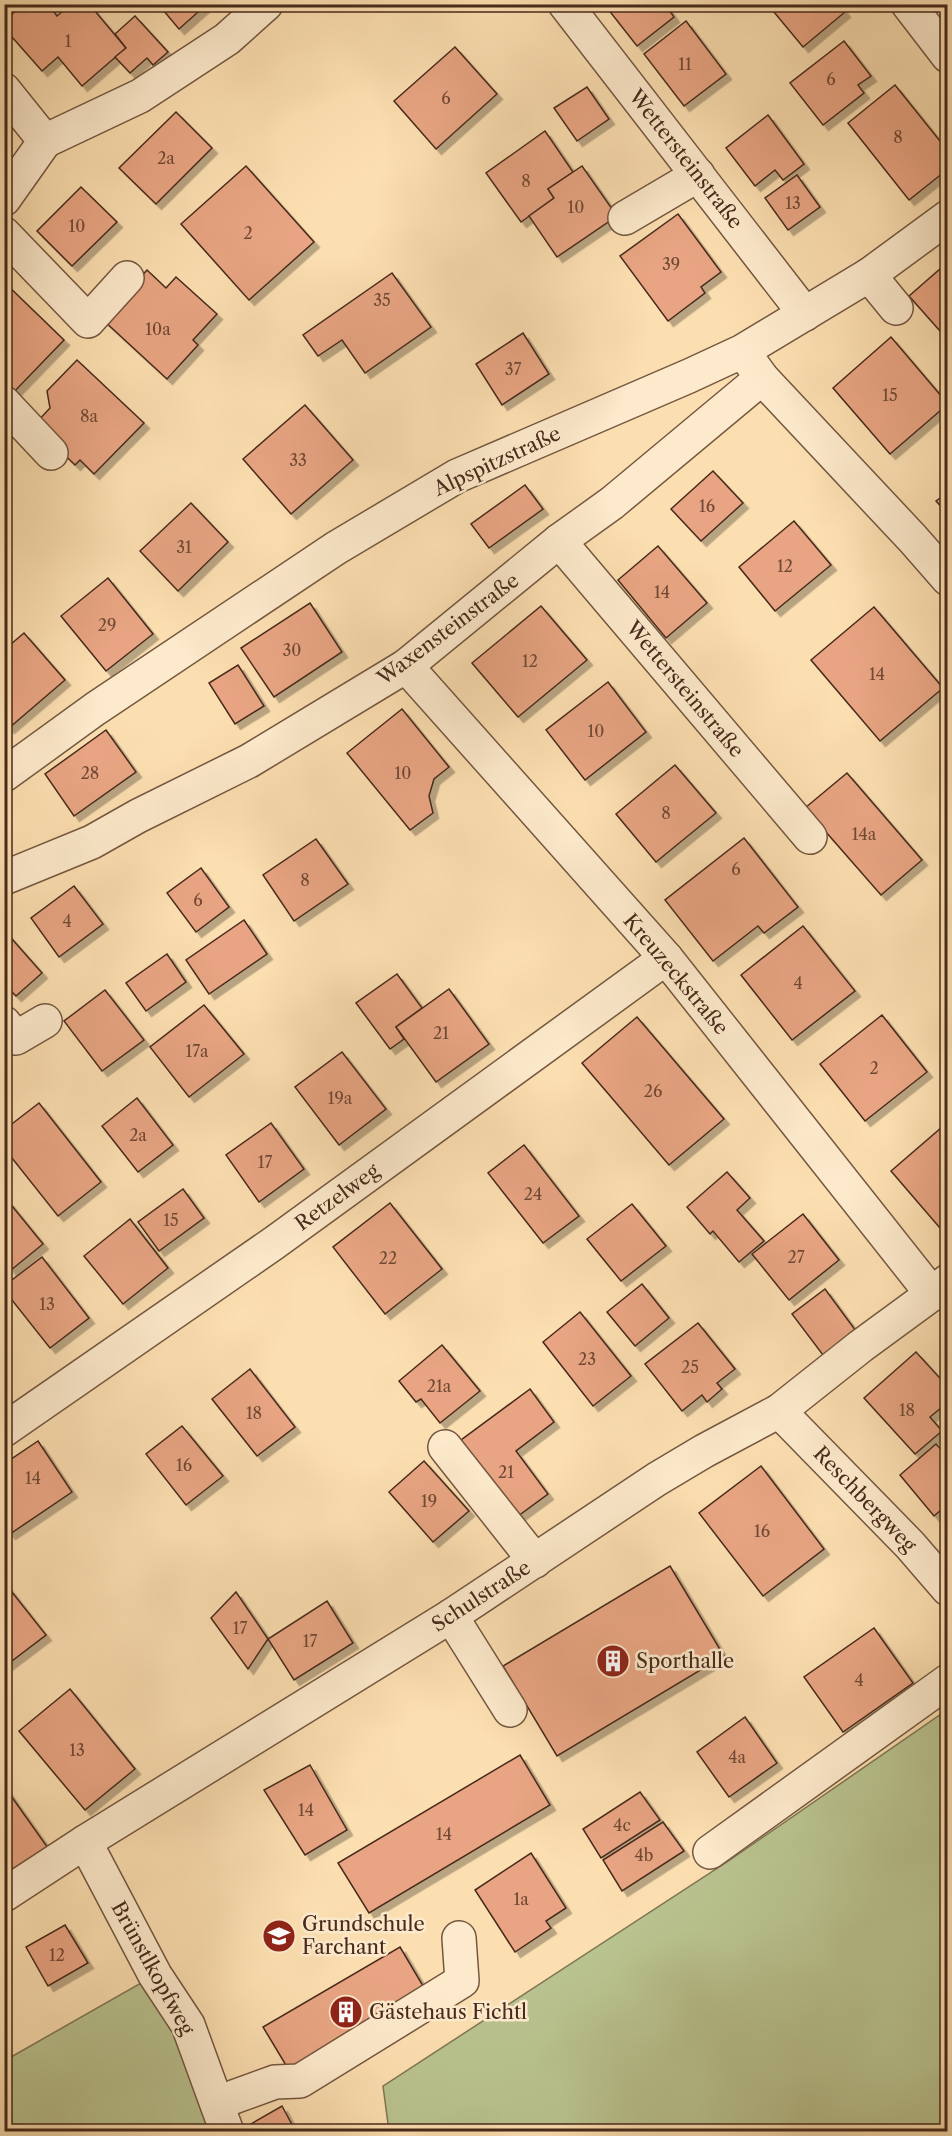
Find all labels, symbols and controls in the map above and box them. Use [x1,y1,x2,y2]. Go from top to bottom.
house number: 1 [65,31,72,51]
house number: 11 [678,54,692,74]
house number: 6 [826,69,836,89]
street label: Wettersteinstraße [624,84,748,233]
house number: 6 [441,88,451,108]
house number: 8 [893,127,903,147]
house number: 2a [157,148,175,168]
house number: 8 [521,171,531,191]
house number: 13 [785,193,801,213]
house number: 10 [568,197,584,217]
house number: 10 [69,216,85,236]
house number: 2 [243,223,253,243]
house number: 39 [662,254,680,274]
house number: 35 [373,290,391,310]
house number: 10a [145,319,171,339]
house number: 37 [505,359,521,379]
house number: 15 [882,385,898,405]
house number: 8a [80,406,99,426]
street label: Alpspitzstraße [429,421,564,501]
house number: 33 [289,450,307,470]
house number: 16 [699,496,715,516]
house number: 31 [176,537,192,557]
house number: 12 [777,556,793,576]
street label: Waxensteinstraße [372,568,523,691]
house number: 14 [654,582,670,602]
house number: 29 [98,615,116,635]
street label: Wettersteinstraße [620,615,749,762]
house number: 30 [283,640,301,660]
house number: 12 [522,651,538,671]
house number: 14 [869,664,885,684]
house number: 10 [588,721,604,741]
house number: 28 [81,763,99,783]
house number: 10 [395,763,411,783]
house number: 8 [661,803,671,823]
house number: 14a [852,824,877,844]
house number: 6 [731,859,741,879]
house number: 8 [300,870,310,890]
house number: 6 [193,890,203,910]
street label: Kreuzeckstraße [618,909,734,1039]
house number: 4 [62,911,72,931]
house number: 4 [793,973,803,993]
house number: 21 [433,1023,449,1043]
house number: 17a [185,1041,209,1061]
house number: 2 [869,1058,879,1078]
house number: 26 [644,1081,662,1101]
house number: 19a [328,1088,353,1108]
house number: 2a [129,1125,147,1145]
house number: 17 [258,1152,272,1172]
street label: Retzelweg [290,1158,384,1235]
house number: 24 [524,1184,542,1204]
house number: 15 [163,1210,179,1230]
house number: 27 [787,1247,805,1267]
house number: 22 [379,1248,397,1268]
house number: 13 [39,1294,55,1314]
house number: 23 [578,1349,596,1369]
house number: 25 [681,1357,699,1377]
house number: 21a [427,1376,452,1396]
house number: 18 [899,1400,915,1420]
house number: 18 [246,1403,262,1423]
street label: Reschbergweg [809,1441,922,1557]
house number: 16 [176,1455,192,1475]
house number: 21 [498,1462,514,1482]
house number: 14 [25,1468,41,1488]
house number: 19 [421,1491,437,1511]
house number: 16 [754,1521,770,1541]
street label: Schulstraße [427,1555,535,1637]
house number: 17 [233,1618,247,1638]
house number: 17 [303,1631,317,1651]
building icon: Sporthalle [595,1643,631,1679]
place label: Sporthalle [636,1649,734,1673]
house number: 4 [854,1670,864,1690]
house number: 13 [69,1740,85,1760]
house number: 4a [728,1747,746,1767]
house number: 14 [298,1800,314,1820]
house number: 4c [613,1815,631,1835]
house number: 14 [436,1824,452,1844]
house number: 4b [635,1845,653,1865]
house number: 1a [513,1889,529,1909]
street label: Brünstlkopfweg [106,1897,200,2039]
place label: Grundschule Farchant [302,1912,425,1959]
school or university icon: Grundschule Farchant [261,1918,297,1954]
house number: 12 [49,1945,65,1965]
building icon: Gästehaus Fichtl [328,1994,364,2030]
place label: Gästehaus Fichtl [369,2000,527,2024]

